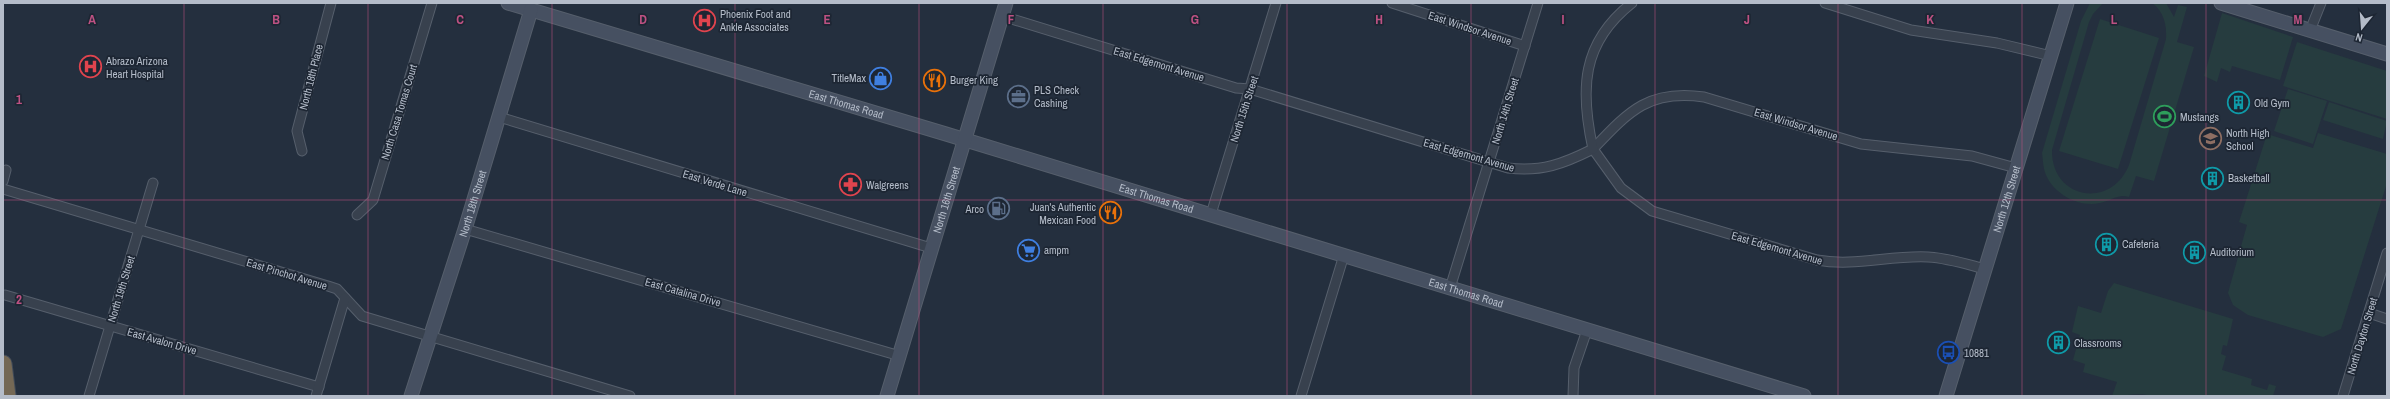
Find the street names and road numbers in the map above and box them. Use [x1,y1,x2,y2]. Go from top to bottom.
street label: East Windsor Avenue [1427,8,1513,48]
street label: North 18th Place [296,43,326,111]
street label: East Edgemont Avenue [1112,44,1206,84]
street label: North Casa Tomas Court [378,62,420,161]
street label: North 15th Street [1227,74,1261,144]
street label: North 14th Street [1488,76,1522,146]
street label: East Thomas Road [807,86,885,122]
street label: East Windsor Avenue [1753,105,1839,143]
street label: East Edgemont Avenue [1422,135,1516,175]
street label: North 16th Street [930,164,963,235]
street label: North 12th Street [1990,164,2024,234]
street label: East Verde Lane [681,167,749,199]
street label: North 18th Street [456,168,489,239]
street label: East Thomas Road [1117,180,1195,216]
street label: East Edgemont Avenue [1730,228,1824,268]
street label: North 19th Street [104,254,138,324]
street label: East Pinchot Avenue [245,255,329,293]
street label: East Catalina Drive [643,274,723,310]
street label: East Thomas Road [1427,275,1505,311]
street label: North Dayton Street [2344,295,2380,376]
street label: East Avalon Drive [126,324,198,358]

